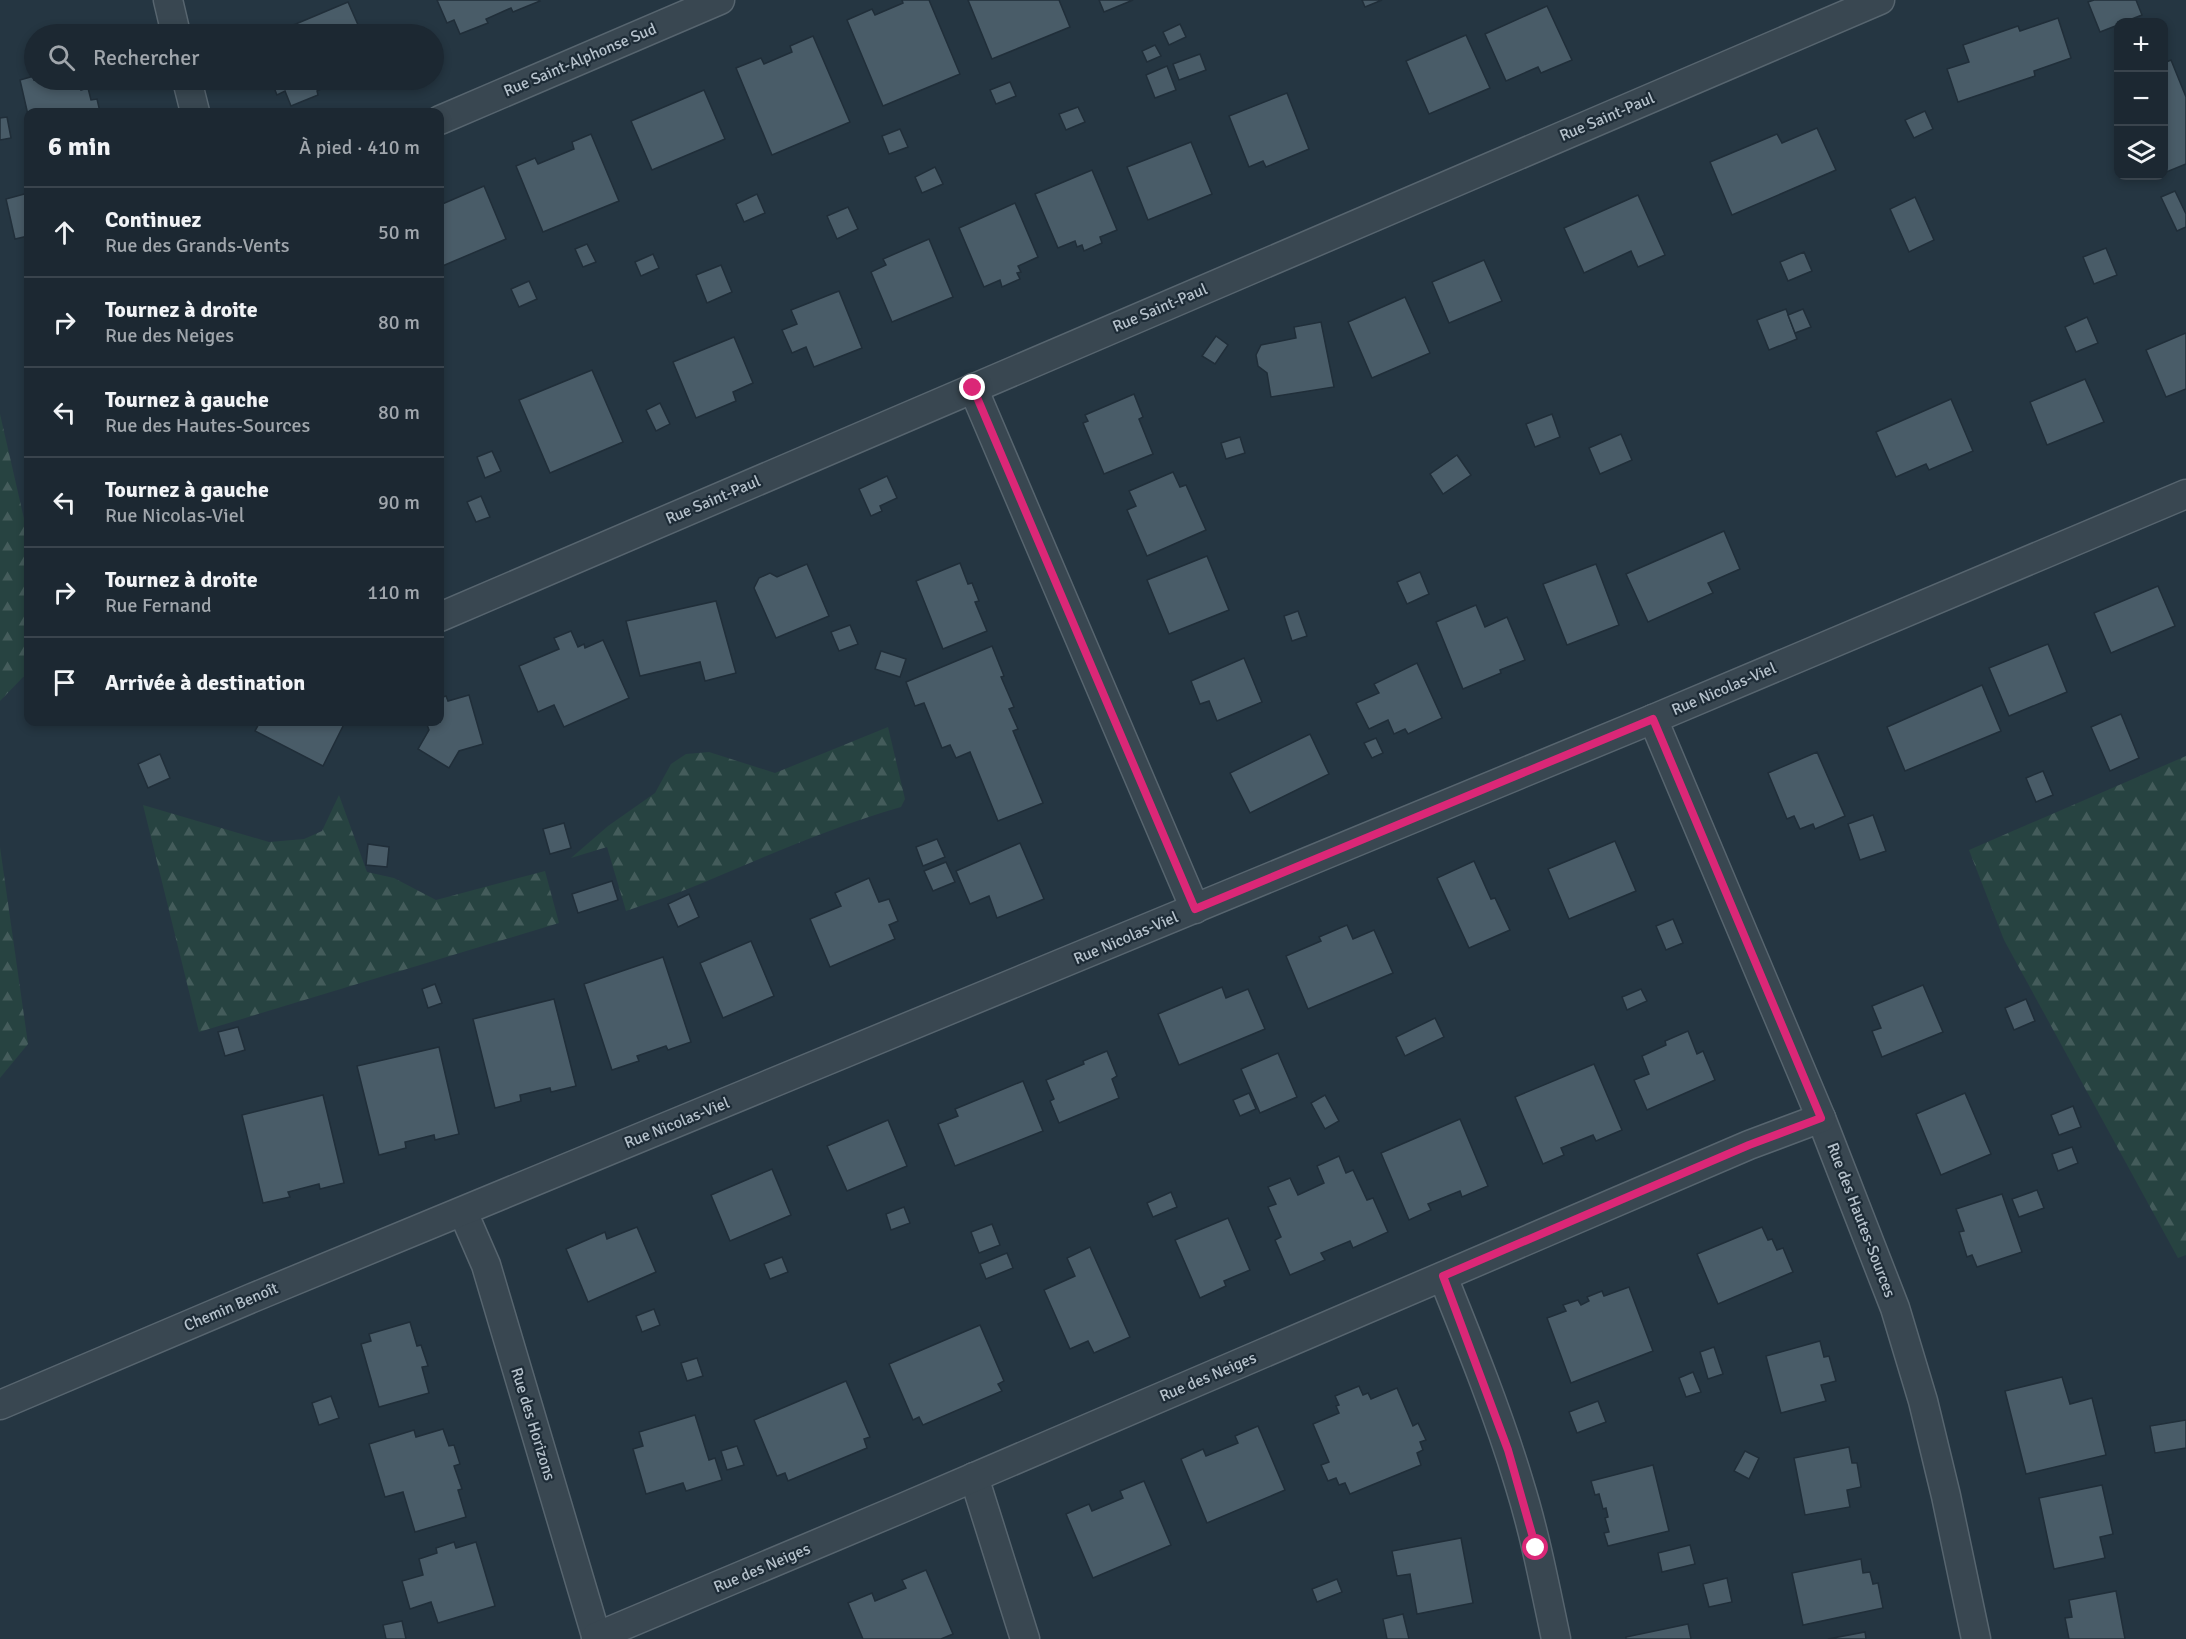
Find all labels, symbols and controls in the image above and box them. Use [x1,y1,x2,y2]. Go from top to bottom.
map controls [2114,18,2168,180]
button: + [2114,18,2168,72]
street label: Rue Saint-Alphonse Sud [501,19,659,101]
search box [24,24,444,90]
icon: search [45,41,78,74]
text: Rechercher [93,44,199,71]
button: − [2114,72,2168,126]
street label: Rue Saint-Paul [1557,88,1658,146]
button: layers [2114,126,2168,180]
text: 6 min [48,131,111,163]
text: À pied · 410 m [299,135,420,160]
text: Continuez [105,206,201,233]
icon: ahead [48,216,81,249]
text: 50 m [378,220,420,245]
text: Rue des Grands-Vents [105,233,290,258]
street label: Rue Saint-Paul [1110,279,1211,337]
text: Tournez à droite [105,296,258,323]
icon: right [48,306,81,339]
text: 80 m [378,310,420,335]
text: Rue des Neiges [105,323,234,348]
route end [959,374,985,400]
text: Tournez à gauche [105,386,269,413]
icon: left [48,396,81,429]
text: 80 m [378,400,420,425]
text: Rue des Hautes-Sources [105,413,310,438]
street label: Rue Saint-Paul [663,471,764,529]
text: Tournez à gauche [105,476,269,503]
icon: left [48,486,81,519]
text: 90 m [378,490,420,515]
text: Rue Nicolas-Viel [105,503,245,528]
text: Tournez à droite [105,566,258,593]
icon: right [48,576,81,609]
text: 110 m [367,580,420,605]
text: Rue Fernand [105,593,212,618]
street label: Rue Nicolas-Viel [1669,658,1780,720]
icon: arrive [48,666,81,699]
text: Arrivée à destination [105,669,305,696]
street label: Rue Nicolas-Viel [1071,907,1182,969]
street label: Rue Nicolas-Viel [622,1093,733,1153]
street label: Rue des Hautes-Sources [1822,1140,1900,1300]
street label: Chemin Benoît [181,1278,281,1336]
street label: Rue des Neiges [1157,1348,1259,1406]
street label: Rue des Horizons [506,1365,560,1483]
route start [1522,1534,1548,1560]
street label: Rue des Neiges [711,1539,813,1597]

